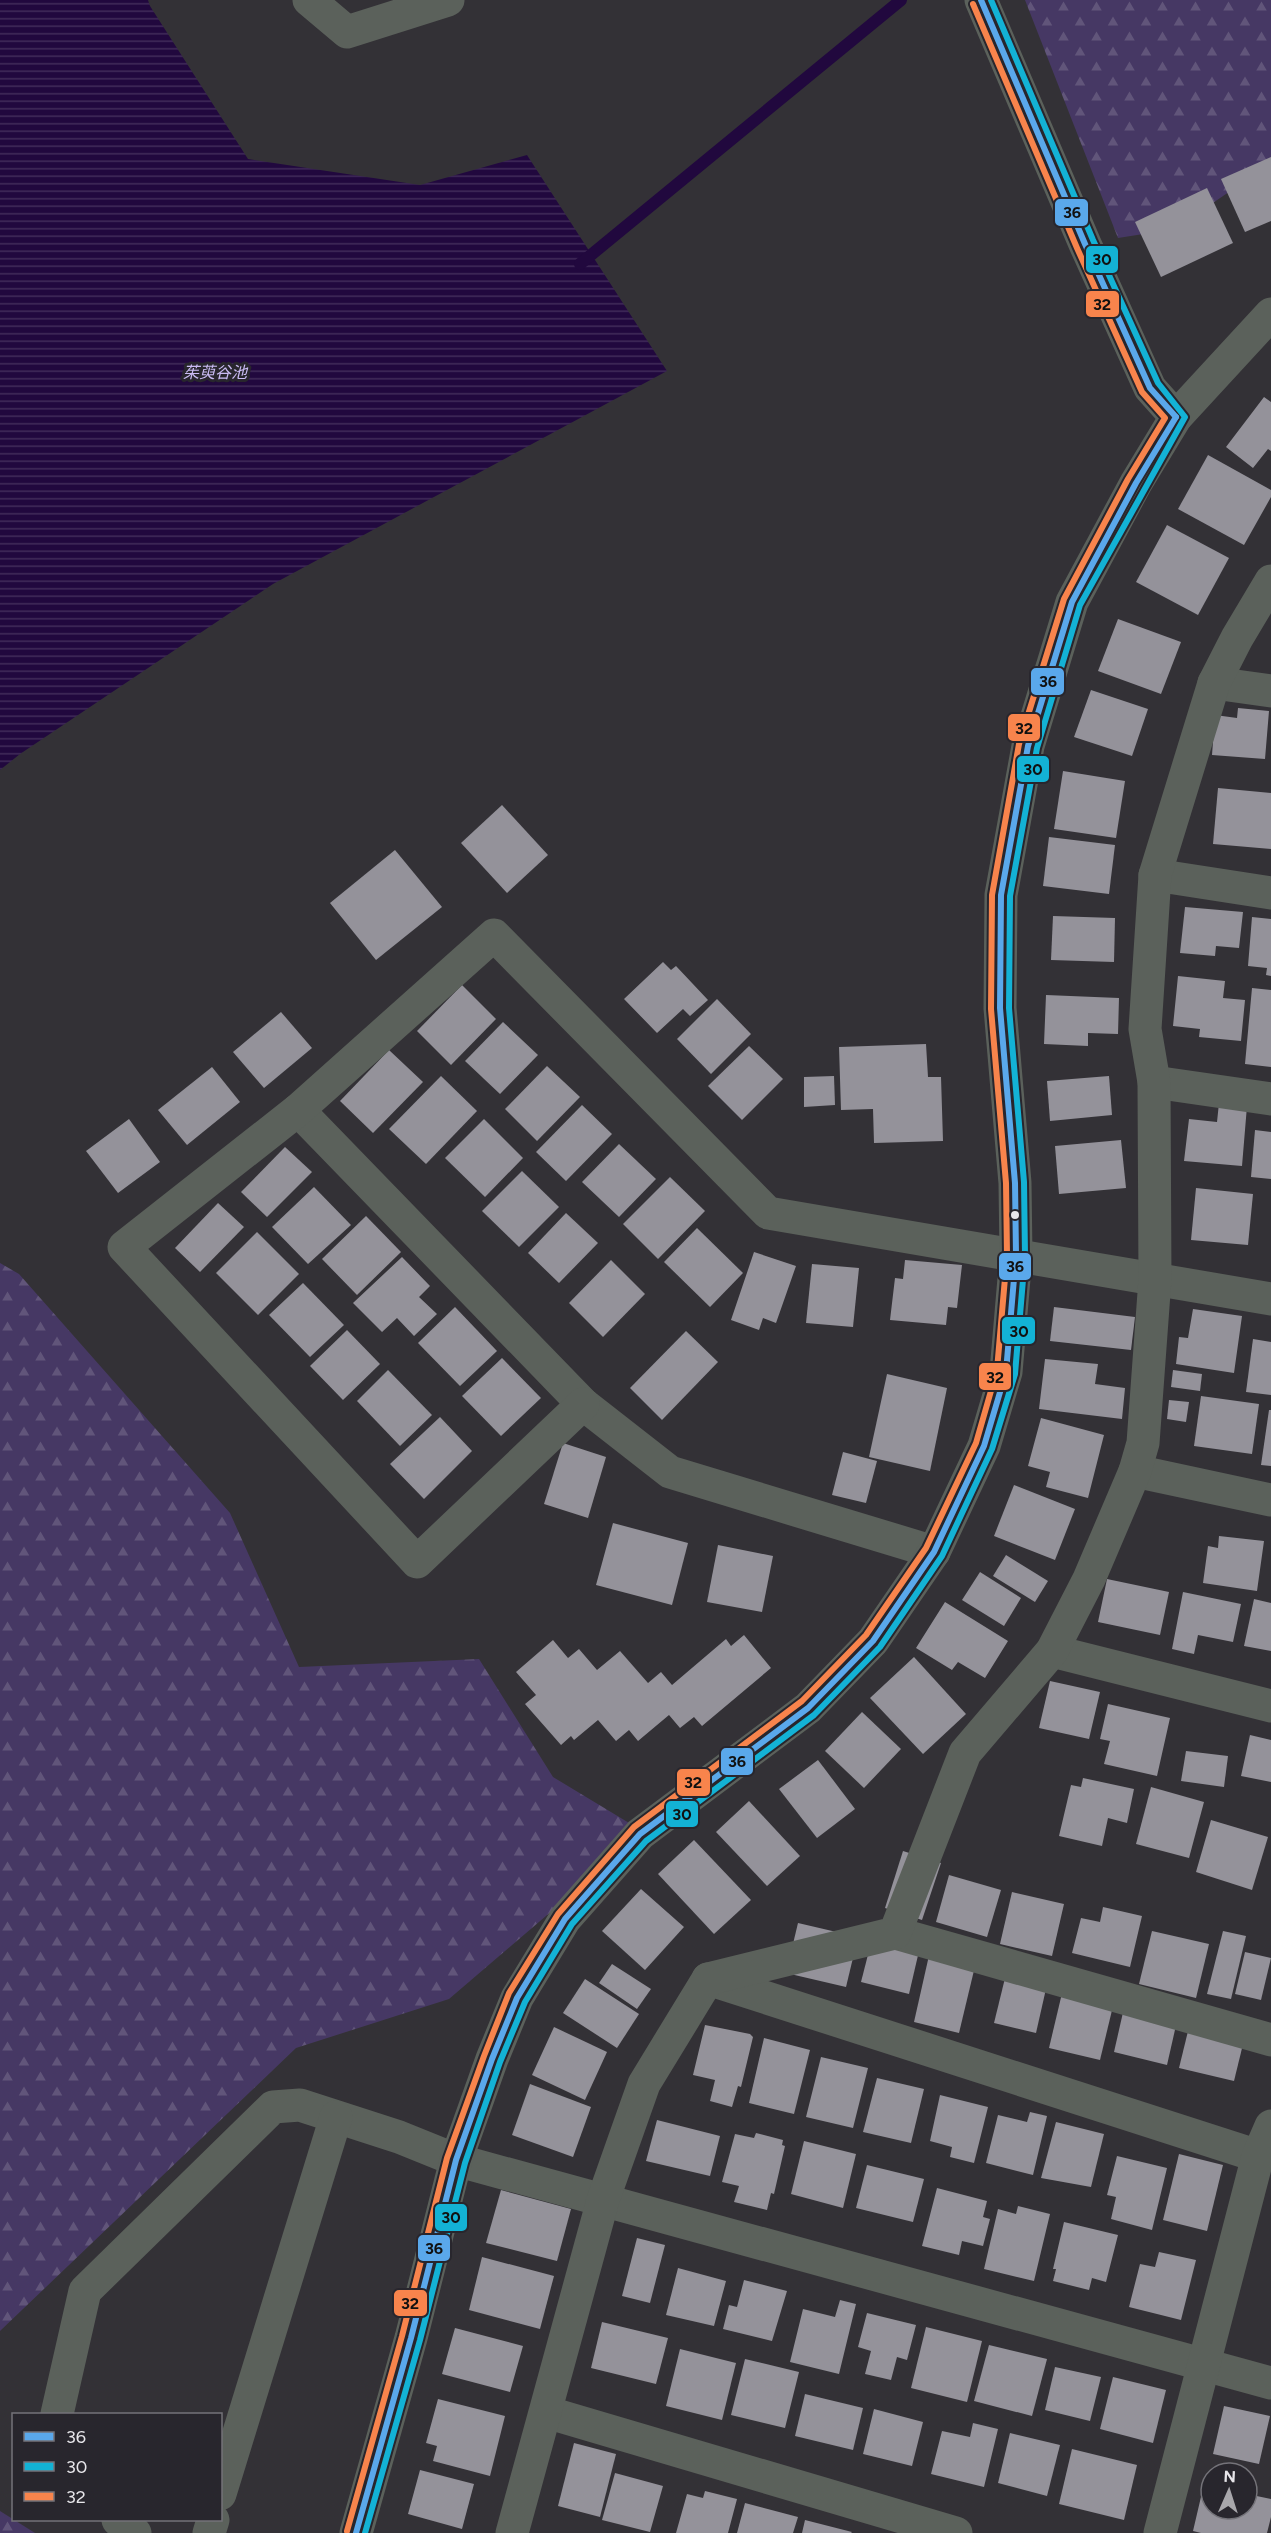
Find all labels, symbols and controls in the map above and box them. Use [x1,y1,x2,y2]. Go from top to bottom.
line badge: 36 [1054,198,1089,227]
text: 36 [1063,203,1081,222]
line badge: 30 [1085,245,1119,274]
text: 30 [1092,250,1112,269]
line badge: 32 [1085,290,1120,318]
text: 32 [1093,295,1111,314]
water label: 茱萸谷池 [183,363,249,382]
line badge: 36 [1030,667,1065,696]
text: 36 [1039,672,1057,691]
line badge: 32 [1007,713,1041,742]
text: 32 [1015,719,1033,738]
line badge: 30 [1016,755,1050,783]
text: 30 [1023,760,1043,779]
unlabelled marker [1009,1209,1021,1221]
line badge: 36 [998,1252,1032,1281]
text: 36 [1006,1257,1024,1276]
line badge: 30 [1001,1316,1036,1345]
text: 30 [1009,1322,1029,1341]
line badge: 32 [978,1362,1012,1391]
text: 32 [986,1368,1004,1387]
line badge: 36 [720,1747,754,1776]
text: 36 [728,1752,746,1771]
line badge: 32 [676,1768,711,1797]
text: 32 [684,1773,702,1792]
line badge: 30 [665,1800,699,1828]
text: 30 [672,1805,692,1824]
line badge: 30 [434,2203,468,2232]
text: 30 [441,2208,461,2227]
line badge: 36 [417,2234,451,2262]
text: 36 [425,2239,443,2258]
line badge: 32 [393,2289,428,2317]
text: 32 [401,2294,419,2313]
legend [12,2413,222,2521]
text: 36 [66,2426,86,2448]
text: 30 [66,2456,87,2478]
north arrow [1199,2461,1259,2521]
text: N [1223,2467,1236,2486]
text: 32 [66,2486,86,2508]

